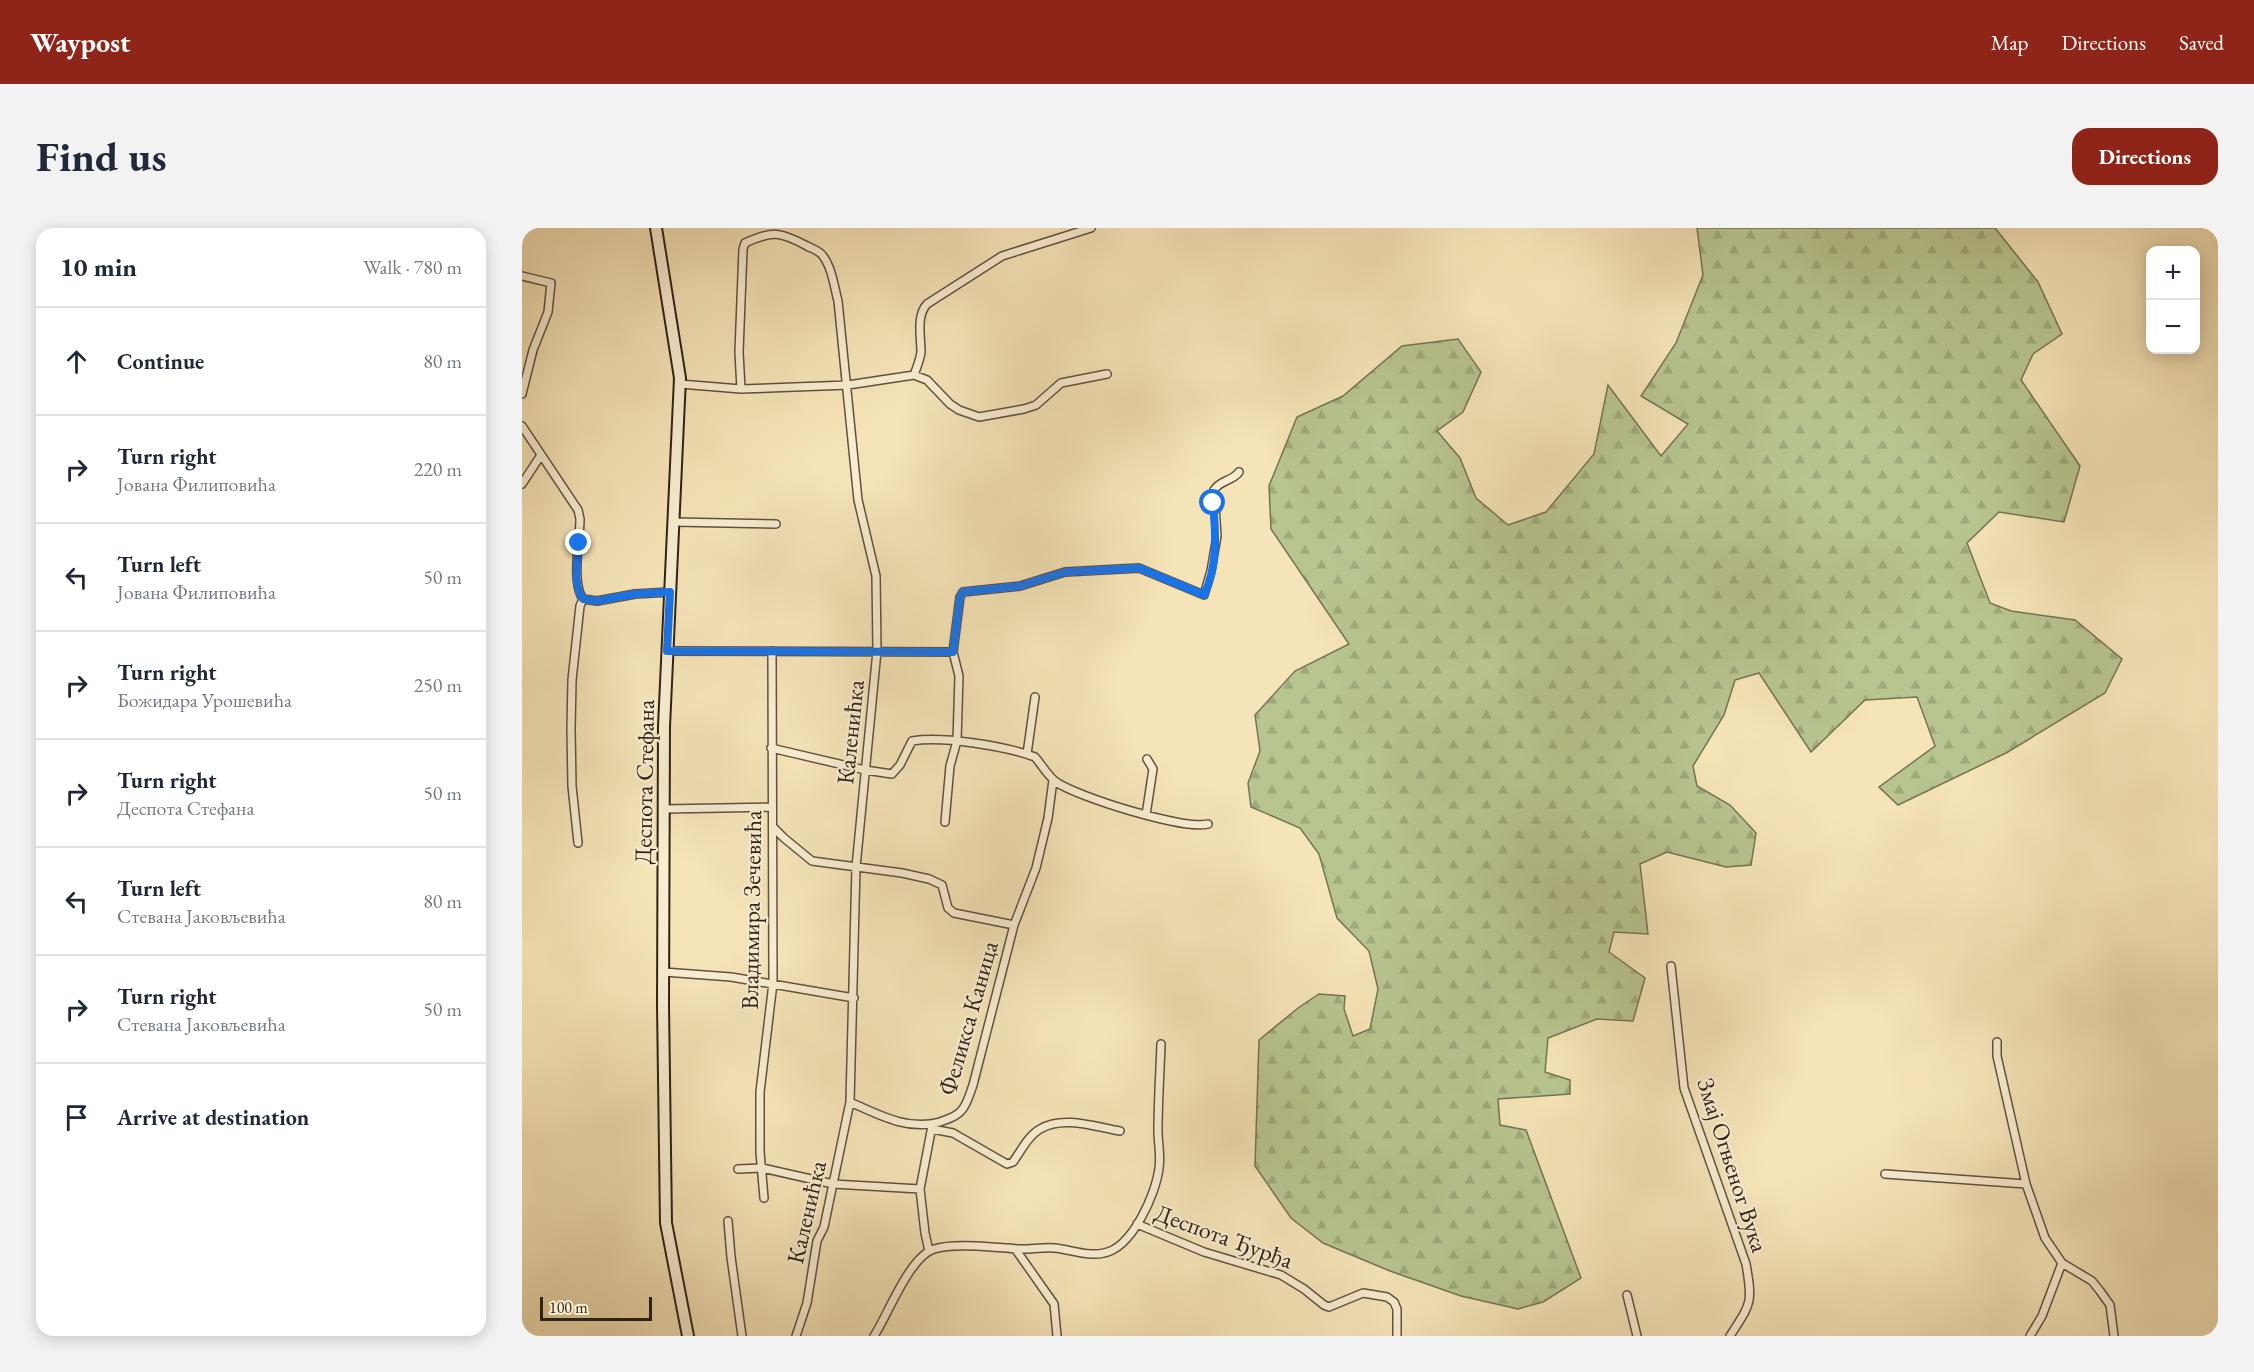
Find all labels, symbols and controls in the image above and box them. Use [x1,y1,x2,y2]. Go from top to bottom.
text: Waypost [30,24,131,60]
text: Map [1991,29,2028,56]
text: Directions [2061,29,2146,56]
text: Saved [2179,29,2224,56]
button: Directions [2072,128,2218,185]
text: Find us [36,129,167,184]
map controls [2146,246,2200,354]
button: + [2146,246,2200,300]
text: 10 min [60,250,137,284]
text: Walk · 780 m [363,254,462,280]
button: − [2146,300,2200,354]
icon: ahead [60,345,93,378]
text: Continue [117,347,204,376]
text: 80 m [423,348,462,374]
text: Turn right [117,442,216,471]
icon: right [60,453,93,486]
text: 220 m [414,456,462,482]
text: Јована Филиповића [117,471,276,497]
route start [1199,489,1225,515]
route end [565,529,591,555]
text: Turn left [117,550,201,579]
icon: left [60,561,93,594]
text: 50 m [423,564,462,590]
text: Јована Филиповића [117,579,276,605]
text: Turn right [117,658,216,687]
icon: right [60,669,93,702]
text: 250 m [414,672,462,698]
street label: Каленићка [829,678,871,786]
text: Божидара Урошевића [117,687,292,713]
street label: Деспота Стефана [627,699,661,865]
text: Turn right [117,766,216,795]
icon: right [60,777,93,810]
text: 50 m [423,780,462,806]
text: Деспота Стефана [117,795,254,821]
street label: Владимира Зечевића [734,810,768,1010]
text: Turn left [117,874,201,903]
icon: left [60,885,93,918]
text: 80 m [423,888,462,914]
text: Стевана Јаковљевића [117,903,286,929]
street label: Феликса Каница [931,937,1005,1099]
text: Turn right [117,982,216,1011]
icon: right [60,993,93,1026]
text: 50 m [423,996,462,1022]
text: Стевана Јаковљевића [117,1011,286,1037]
street label: Змај Огњеног Вука [1690,1074,1776,1256]
icon: arrive [60,1101,93,1134]
text: Arrive at destination [117,1103,309,1132]
street label: Каленићка [779,1157,833,1266]
street label: Деспота Ђурђа [1151,1197,1298,1276]
scale bar [540,1294,652,1322]
text: 100 m [549,1297,588,1318]

